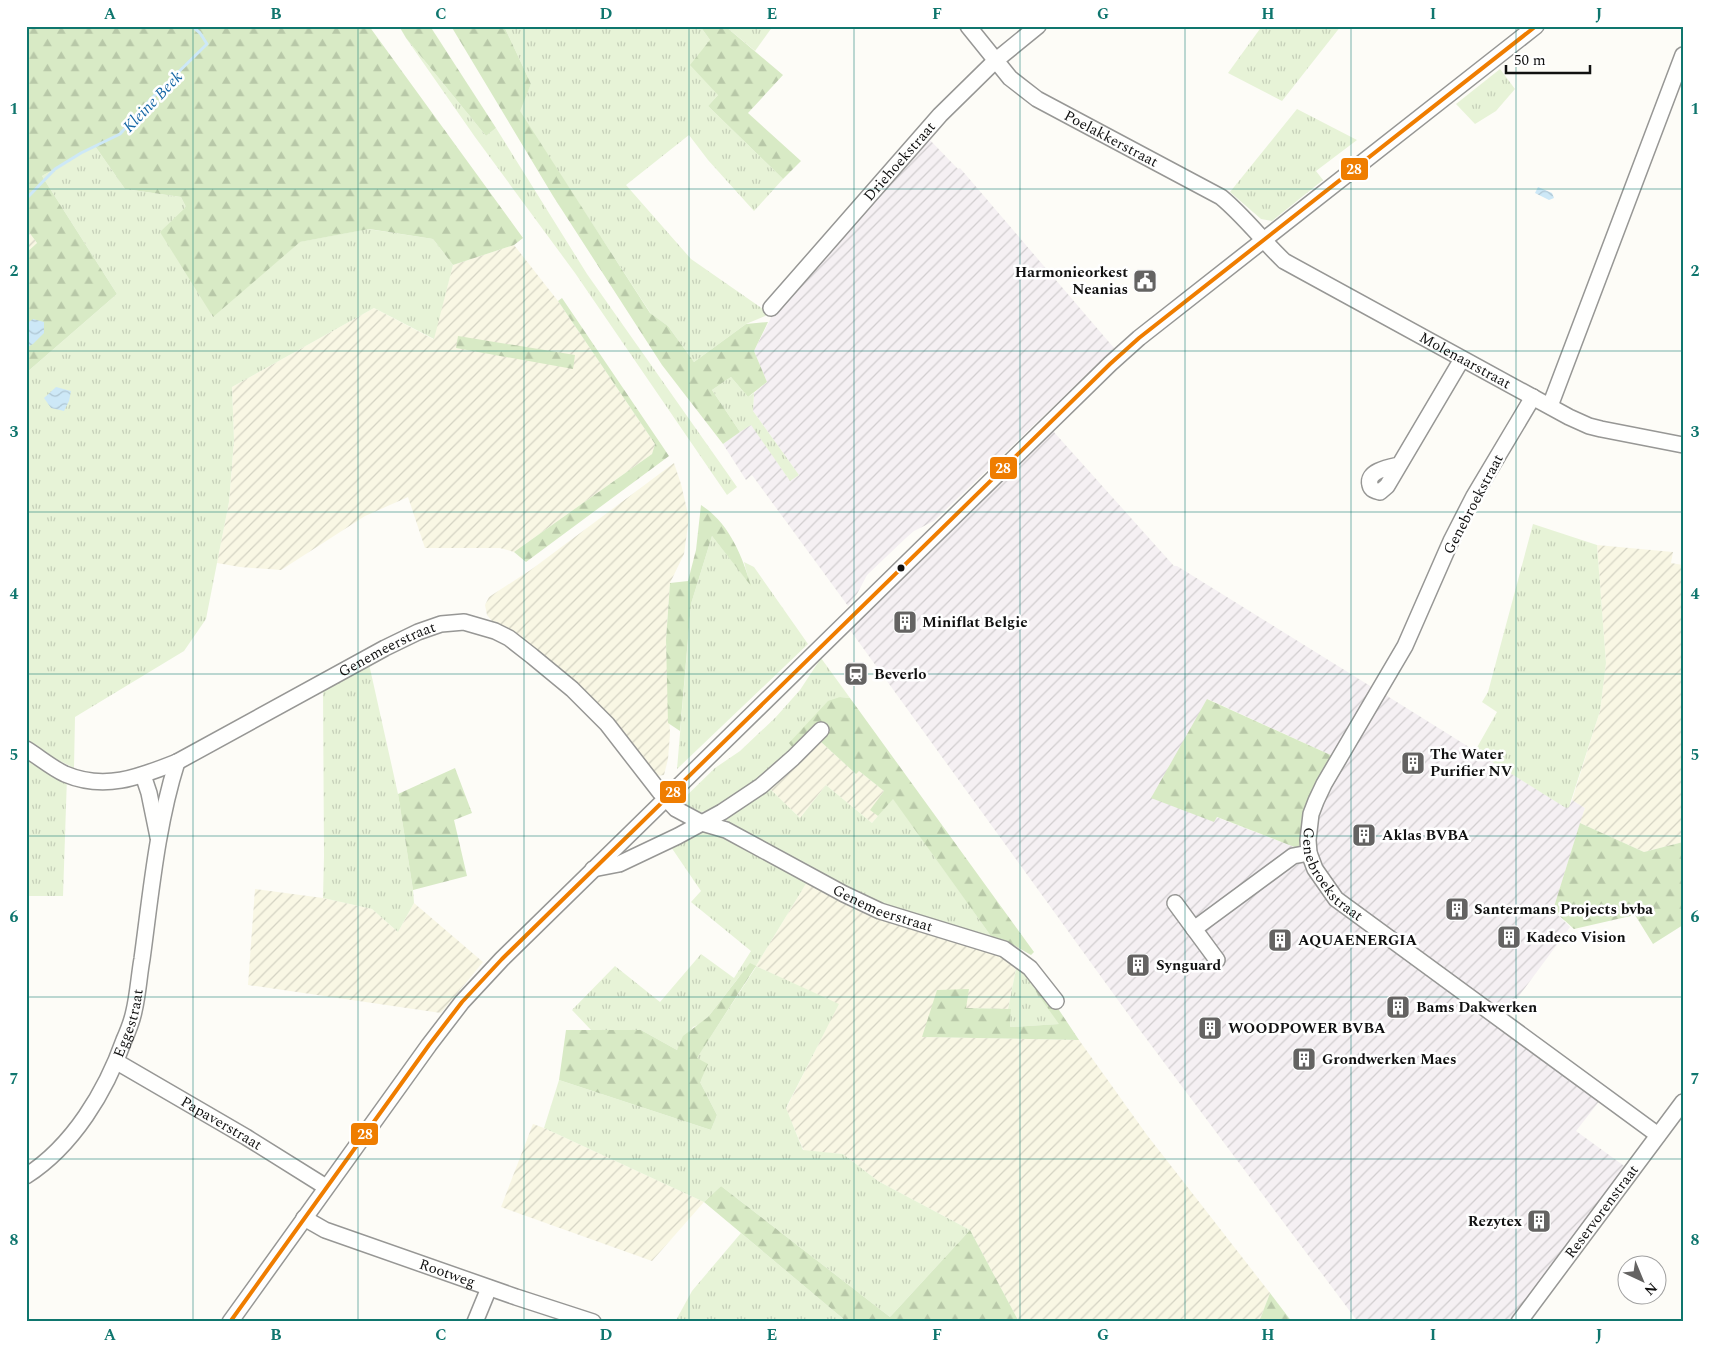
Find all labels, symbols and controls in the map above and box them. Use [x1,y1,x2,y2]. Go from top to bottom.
text: A [104,2,117,26]
text: B [270,2,282,26]
text: C [435,2,447,26]
text: D [600,2,613,26]
text: E [767,2,777,26]
text: F [932,2,942,26]
text: G [1097,2,1109,26]
text: H [1261,2,1275,26]
text: I [1430,2,1436,26]
text: J [1596,2,1603,26]
scale bar [1506,42,1590,74]
text: 50 m [1514,49,1546,72]
water label: Kleine Beek [117,65,189,138]
text: 1 [10,97,18,121]
text: 1 [1691,97,1699,121]
street label: Poelakkerstraat [1060,104,1162,173]
street label: Driehoekstraat [858,117,941,207]
line badge: 28 [1340,157,1369,181]
text: 28 [1346,159,1362,180]
text: 2 [10,259,19,283]
text: 2 [1691,259,1700,283]
place label: Harmonieorkest Neanias [1015,261,1128,301]
public building icon: Harmonieorkest Neanias [1132,268,1158,294]
street label: Molenaarstraat [1415,326,1515,395]
text: 3 [10,420,19,444]
text: 3 [1691,420,1700,444]
street label: Genebroekstraat [1437,450,1510,558]
line badge: 28 [989,456,1018,480]
text: 28 [995,458,1011,479]
unlabelled marker [896,563,906,573]
text: 4 [10,582,19,606]
text: 4 [1691,582,1700,606]
building icon: Miniflat Belgie [892,609,918,635]
place label: Miniflat Belgie [922,611,1028,634]
street label: Genemeerstraat [334,616,439,683]
station icon: Beverlo [843,661,869,687]
place label: Beverlo [874,663,926,686]
text: 5 [10,743,18,767]
place label: The Water Purifier NV [1430,743,1513,783]
text: 5 [1691,743,1699,767]
building icon: The Water Purifier NV [1400,750,1426,776]
line badge: 28 [659,780,687,804]
text: 28 [665,782,681,803]
building icon: Aklas BVBA [1351,822,1377,848]
place label: Aklas BVBA [1382,824,1470,847]
street label: Genebroekstraat [1296,826,1368,927]
street label: Genemeerstraat [828,879,936,938]
building icon: Santermans Projects bvba [1444,896,1470,922]
place label: Santermans Projects bvba [1474,898,1653,921]
text: 6 [10,905,19,929]
text: 6 [1691,905,1700,929]
building icon: Kadeco Vision [1496,924,1522,950]
place label: Kadeco Vision [1526,926,1626,949]
building icon: AQUAENERGIA [1267,927,1293,953]
place label: AQUAENERGIA [1298,929,1417,952]
building icon: Synguard [1125,952,1151,978]
place label: Synguard [1156,954,1221,977]
street label: Eggestraat [107,988,150,1061]
building icon: Bams Dakwerken [1385,994,1411,1020]
place label: Bams Dakwerken [1416,996,1537,1019]
building icon: WOODPOWER BVBA [1197,1015,1223,1041]
place label: WOODPOWER BVBA [1228,1017,1386,1040]
building icon: Grondwerken Maes [1291,1046,1317,1072]
place label: Grondwerken Maes [1322,1048,1457,1071]
text: 7 [10,1067,19,1091]
text: 7 [1691,1067,1700,1091]
street label: Papaverstraat [176,1090,266,1156]
line badge: 28 [350,1122,379,1146]
text: 28 [357,1124,373,1145]
street label: Reservorenstraat [1559,1160,1645,1263]
building icon: Rezytex [1526,1208,1552,1234]
place label: Rezytex [1468,1210,1522,1233]
text: 8 [10,1228,19,1252]
text: 8 [1691,1228,1700,1252]
street label: Rootweg [416,1253,479,1294]
north arrow [1616,1256,1666,1306]
text: N [1639,1277,1662,1301]
text: A [104,1323,117,1347]
text: B [270,1323,282,1347]
text: C [435,1323,447,1347]
text: D [600,1323,613,1347]
text: E [767,1323,777,1347]
text: F [932,1323,942,1347]
text: G [1097,1323,1109,1347]
text: H [1261,1323,1275,1347]
text: I [1430,1323,1436,1347]
text: J [1596,1323,1603,1347]

